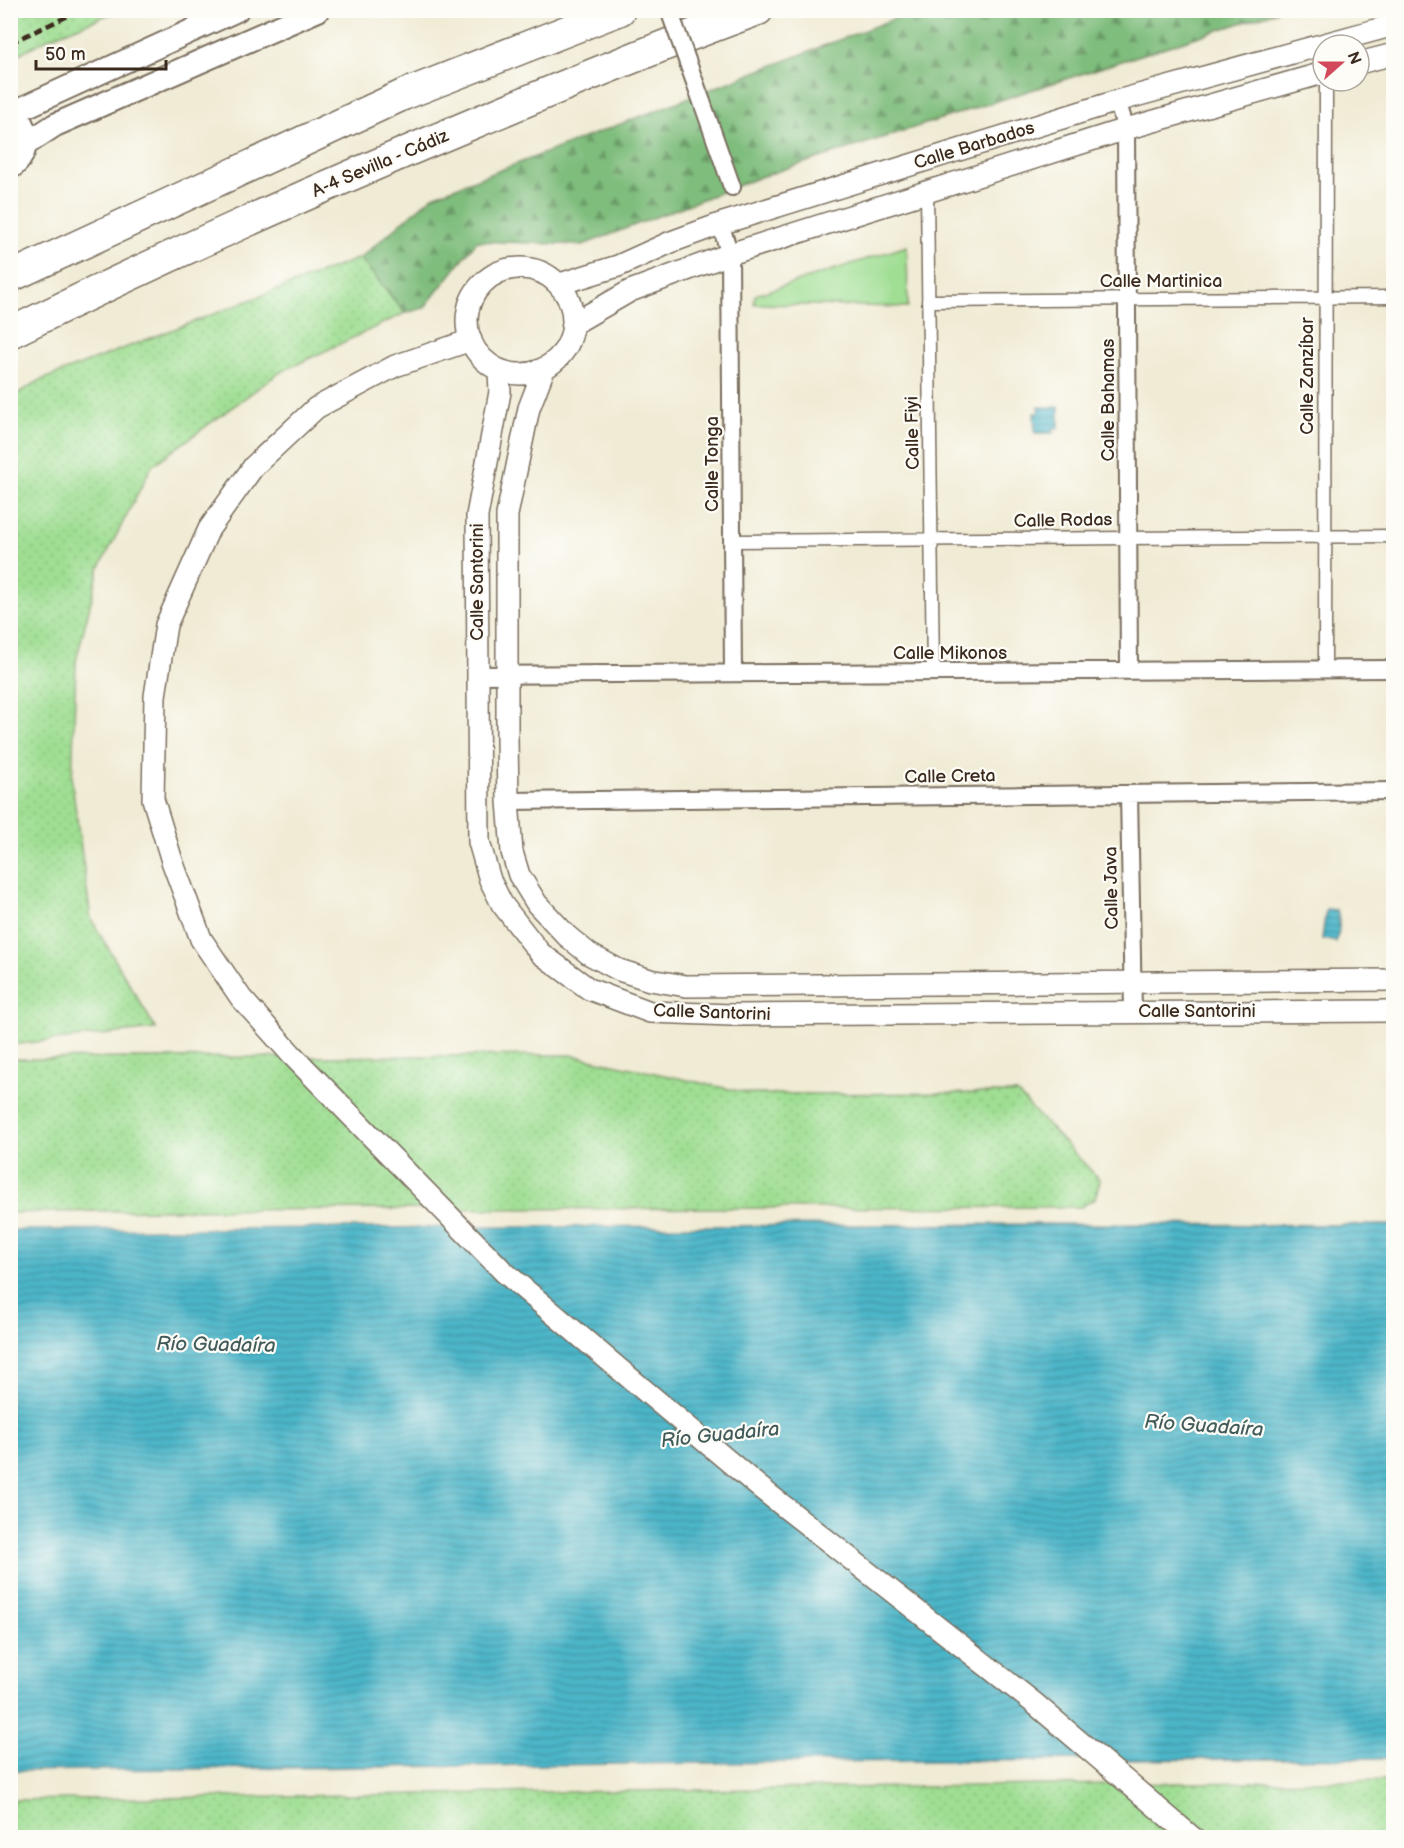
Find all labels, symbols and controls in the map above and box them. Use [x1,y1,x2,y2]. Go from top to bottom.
scale bar [36,33,166,71]
north arrow [1311,33,1371,93]
text: 50 m [45,44,86,65]
text: N [1343,49,1365,67]
street label: Calle Barbados [911,117,1037,174]
street label: A-4 Sevilla - Cádiz [309,125,452,202]
street label: Calle Martinica [1100,271,1222,292]
street label: Calle Zanzíbar [1297,317,1318,435]
street label: Calle Bahamas [1098,338,1119,462]
street label: Calle Fiyi [901,396,924,470]
street label: Calle Tonga [702,416,723,512]
street label: Calle Rodas [1013,509,1113,532]
street label: Calle Santorini [467,523,488,641]
street label: Calle Mikonos [893,643,1007,664]
street label: Calle Creta [904,765,996,788]
street label: Calle Java [1100,846,1123,930]
street label: Calle Santorini [653,1000,771,1025]
street label: Calle Santorini [1138,1001,1256,1022]
water label: Río Guadaíra [156,1332,276,1358]
water label: Río Guadaíra [1144,1410,1264,1442]
water label: Río Guadaíra [660,1417,781,1453]

